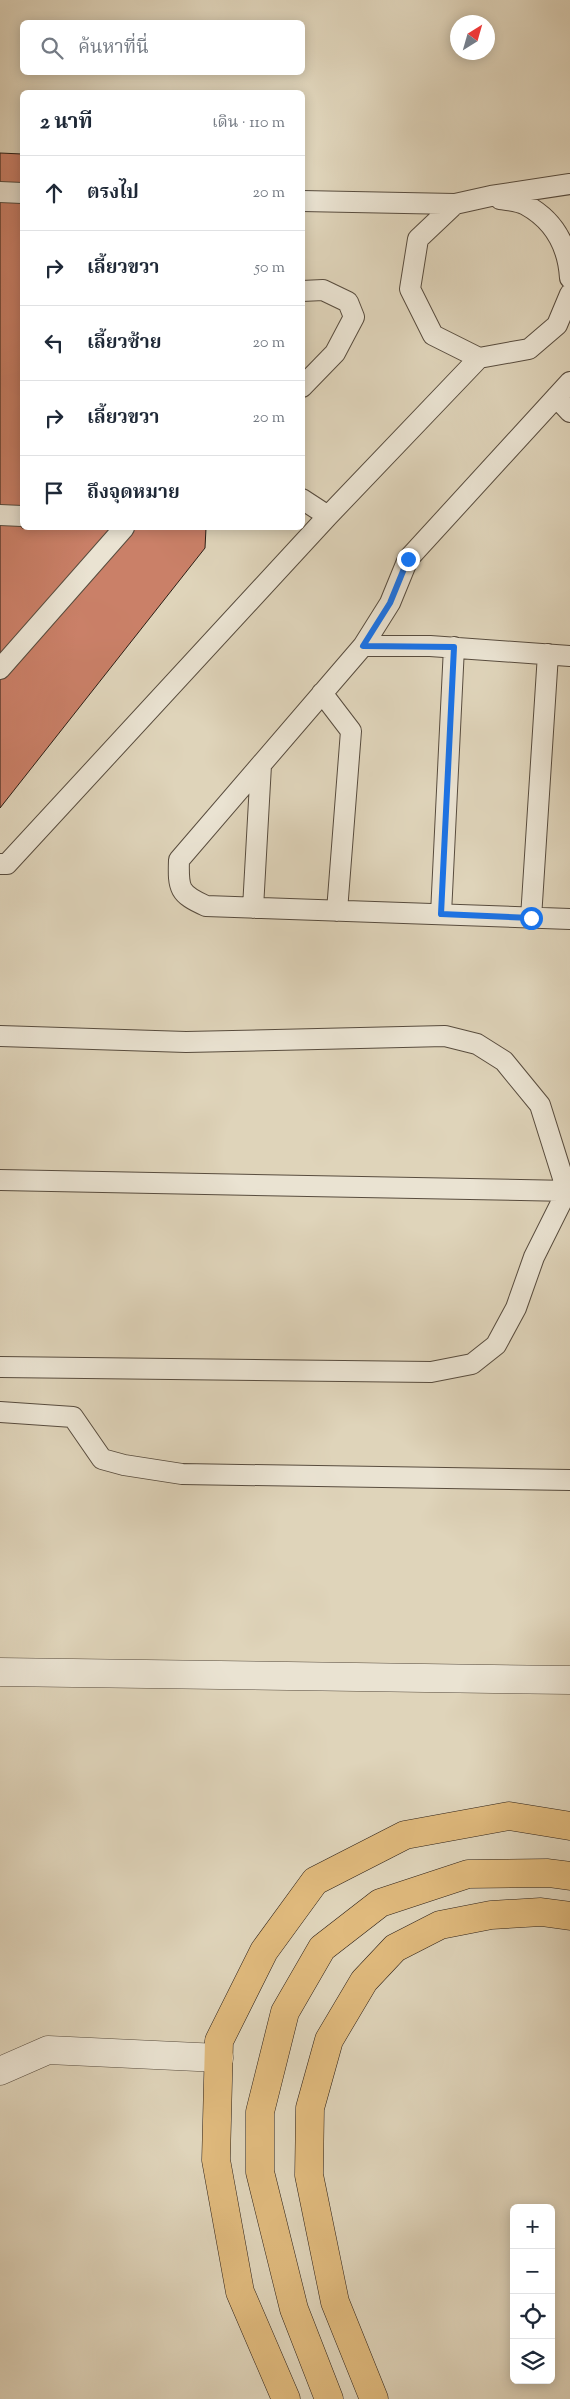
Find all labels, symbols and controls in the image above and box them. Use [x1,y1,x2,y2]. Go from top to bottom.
north arrow [450,15,495,60]
search box [20,20,305,75]
icon: search [38,34,66,62]
text: ค้นหาที่นี่ [78,35,149,62]
text: 2 นาที [40,108,93,138]
text: เดิน · 110 m [212,112,285,135]
icon: ahead [40,179,68,207]
text: ตรงไป [87,180,139,207]
text: 20 m [252,182,285,205]
icon: right [40,254,68,282]
text: เลี้ยวขวา [87,255,159,282]
text: 50 m [254,257,285,280]
icon: left [40,329,68,357]
text: เลี้ยวซ้าย [87,330,161,357]
text: 20 m [252,332,285,355]
icon: right [40,404,68,432]
text: เลี้ยวขวา [87,405,159,432]
text: 20 m [252,407,285,430]
icon: arrive [40,479,68,507]
text: ถึงจุดหมาย [87,480,180,507]
route end [397,548,420,571]
route start [520,907,543,930]
map controls [510,2204,555,2384]
button: + [510,2204,555,2249]
button: − [510,2249,555,2294]
button: locate [510,2294,555,2339]
button: layers [510,2339,555,2384]

